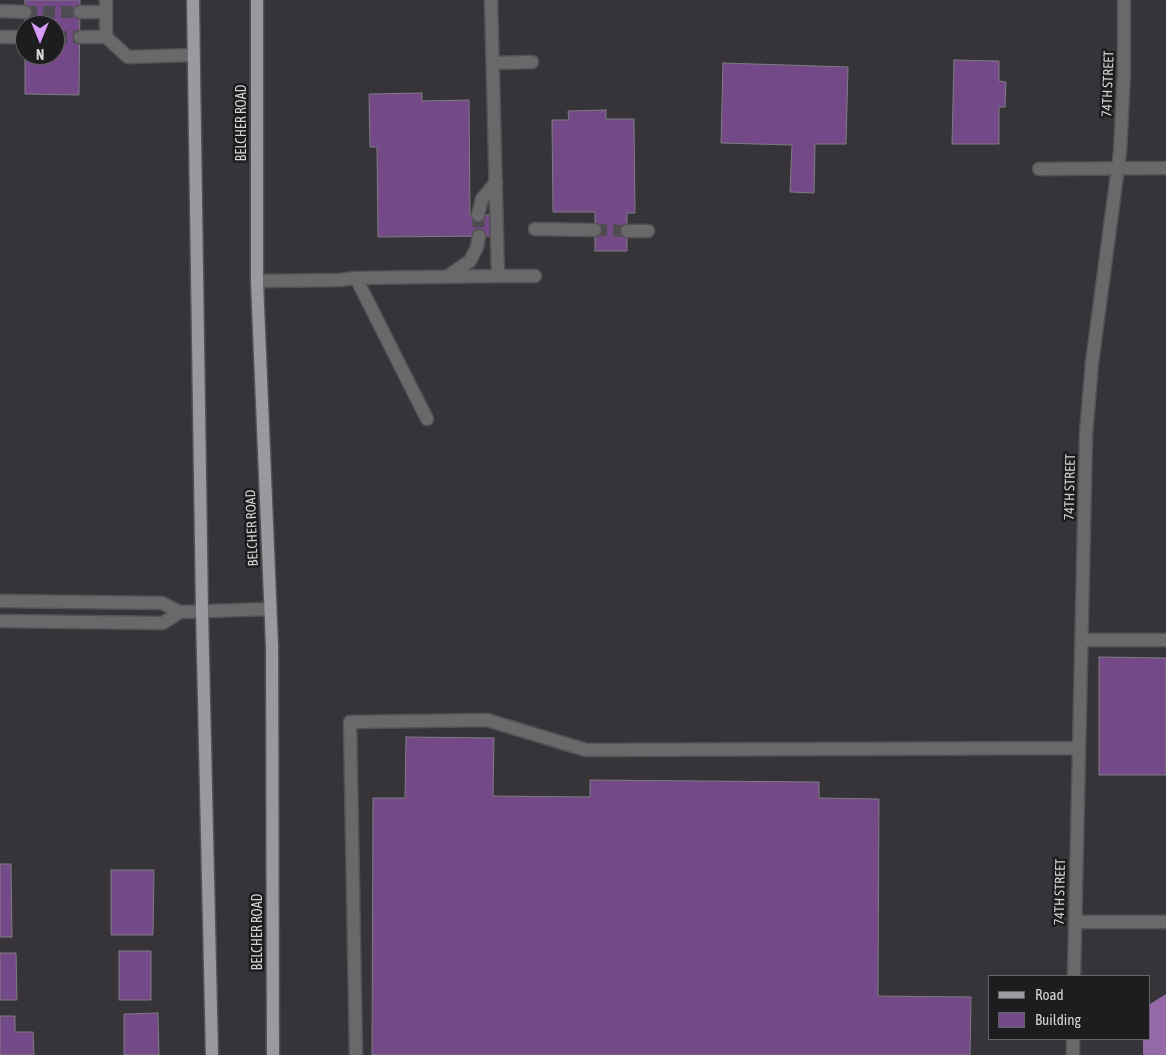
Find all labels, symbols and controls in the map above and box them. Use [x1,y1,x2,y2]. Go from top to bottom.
north arrow [15,15,65,65]
text: N [36,46,44,62]
street label: 74TH STREET [1098,50,1118,118]
street label: BELCHER ROAD [234,85,250,161]
street label: 74TH STREET [1061,454,1079,520]
street label: BELCHER ROAD [242,489,262,567]
street label: 74TH STREET [1051,859,1069,925]
street label: BELCHER ROAD [250,894,266,970]
legend [988,975,1151,1040]
text: Road [1035,986,1064,1003]
text: Building [1035,1011,1081,1028]

